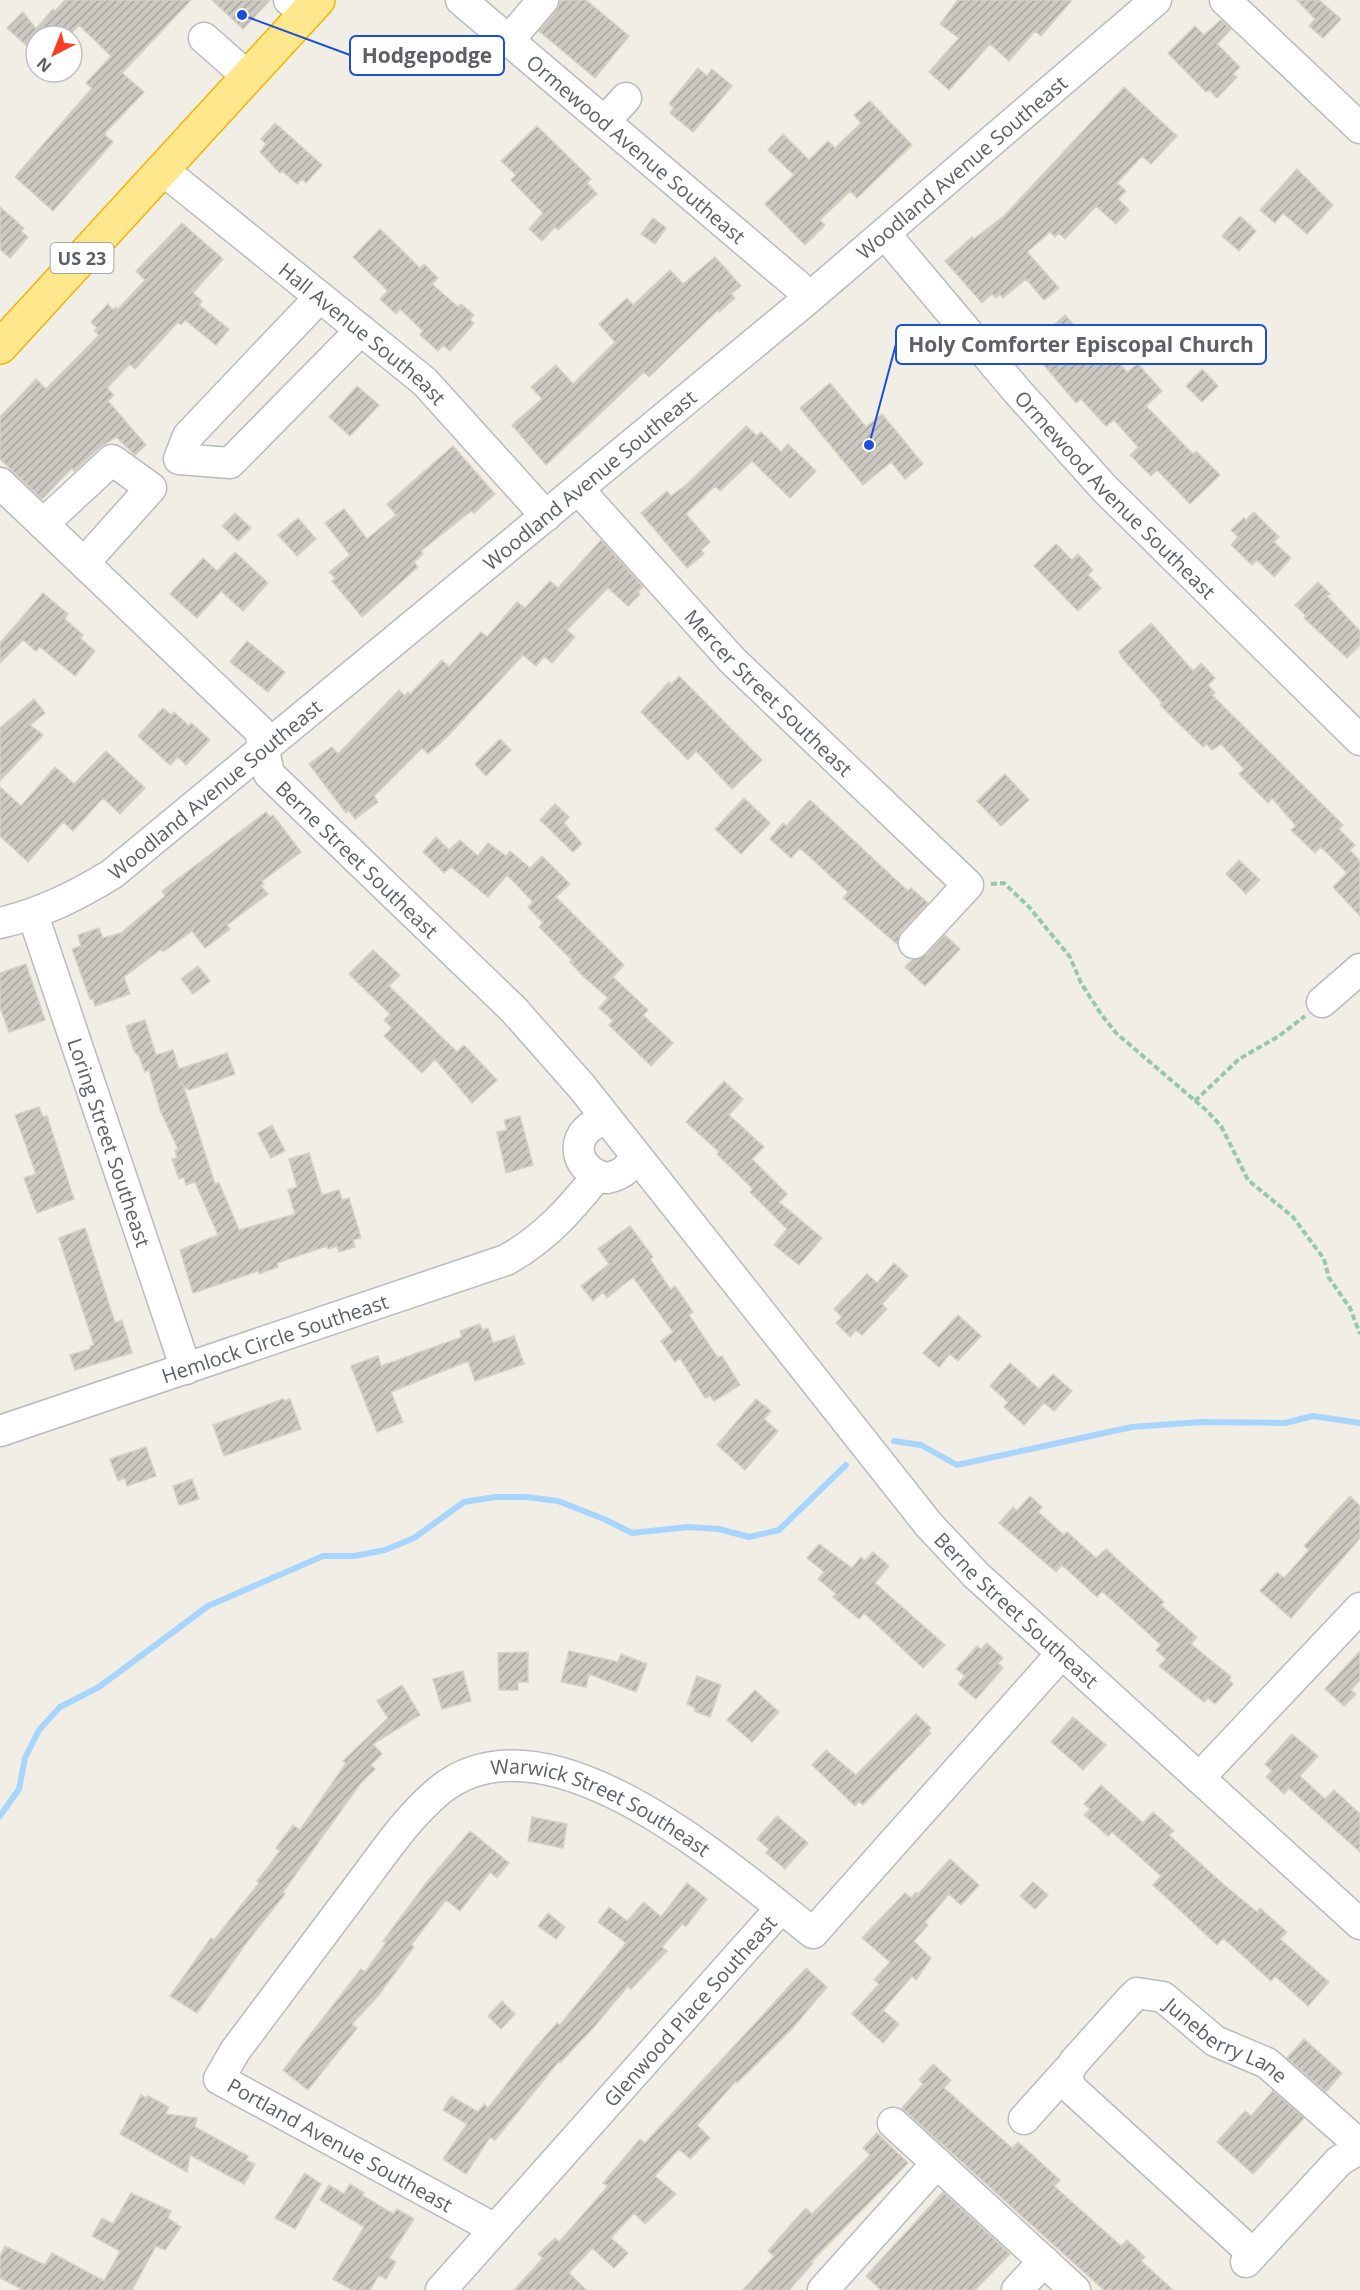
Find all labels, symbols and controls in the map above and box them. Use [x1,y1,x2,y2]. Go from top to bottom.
north arrow [24,24,84,84]
callout: Hodgepodge [350,36,504,75]
text: Hodgepodge [362,41,492,69]
street label: Ormewood Avenue Southeast [521,48,752,249]
text: N [32,53,56,78]
street label: Woodland Avenue Southeast [851,69,1072,265]
road number: US 23 [50,243,113,273]
street label: Hall Avenue Southeast [274,256,452,410]
callout: Holy Comforter Episcopal Church [896,325,1266,364]
text: Holy Comforter Episcopal Church [908,330,1254,358]
street label: Woodland Avenue Southeast [477,383,702,576]
street label: Ormewood Avenue Southeast [1009,384,1222,604]
street label: Mercer Street Southeast [679,603,859,782]
street label: Woodland Avenue Southeast [102,693,327,885]
street label: Berne Street Southeast [270,775,445,944]
street label: Loring Street Southeast [62,1034,157,1250]
street label: Hemlock Circle Southeast [158,1287,392,1389]
street label: Berne Street Southeast [929,1526,1104,1694]
street label: Warwick Street Southeast [489,1752,716,1862]
street label: Glenwood Place Southeast [597,1909,782,2112]
street label: Juneberry Lane [1158,1990,1294,2089]
street label: Portland Avenue Southeast [223,2072,457,2218]

